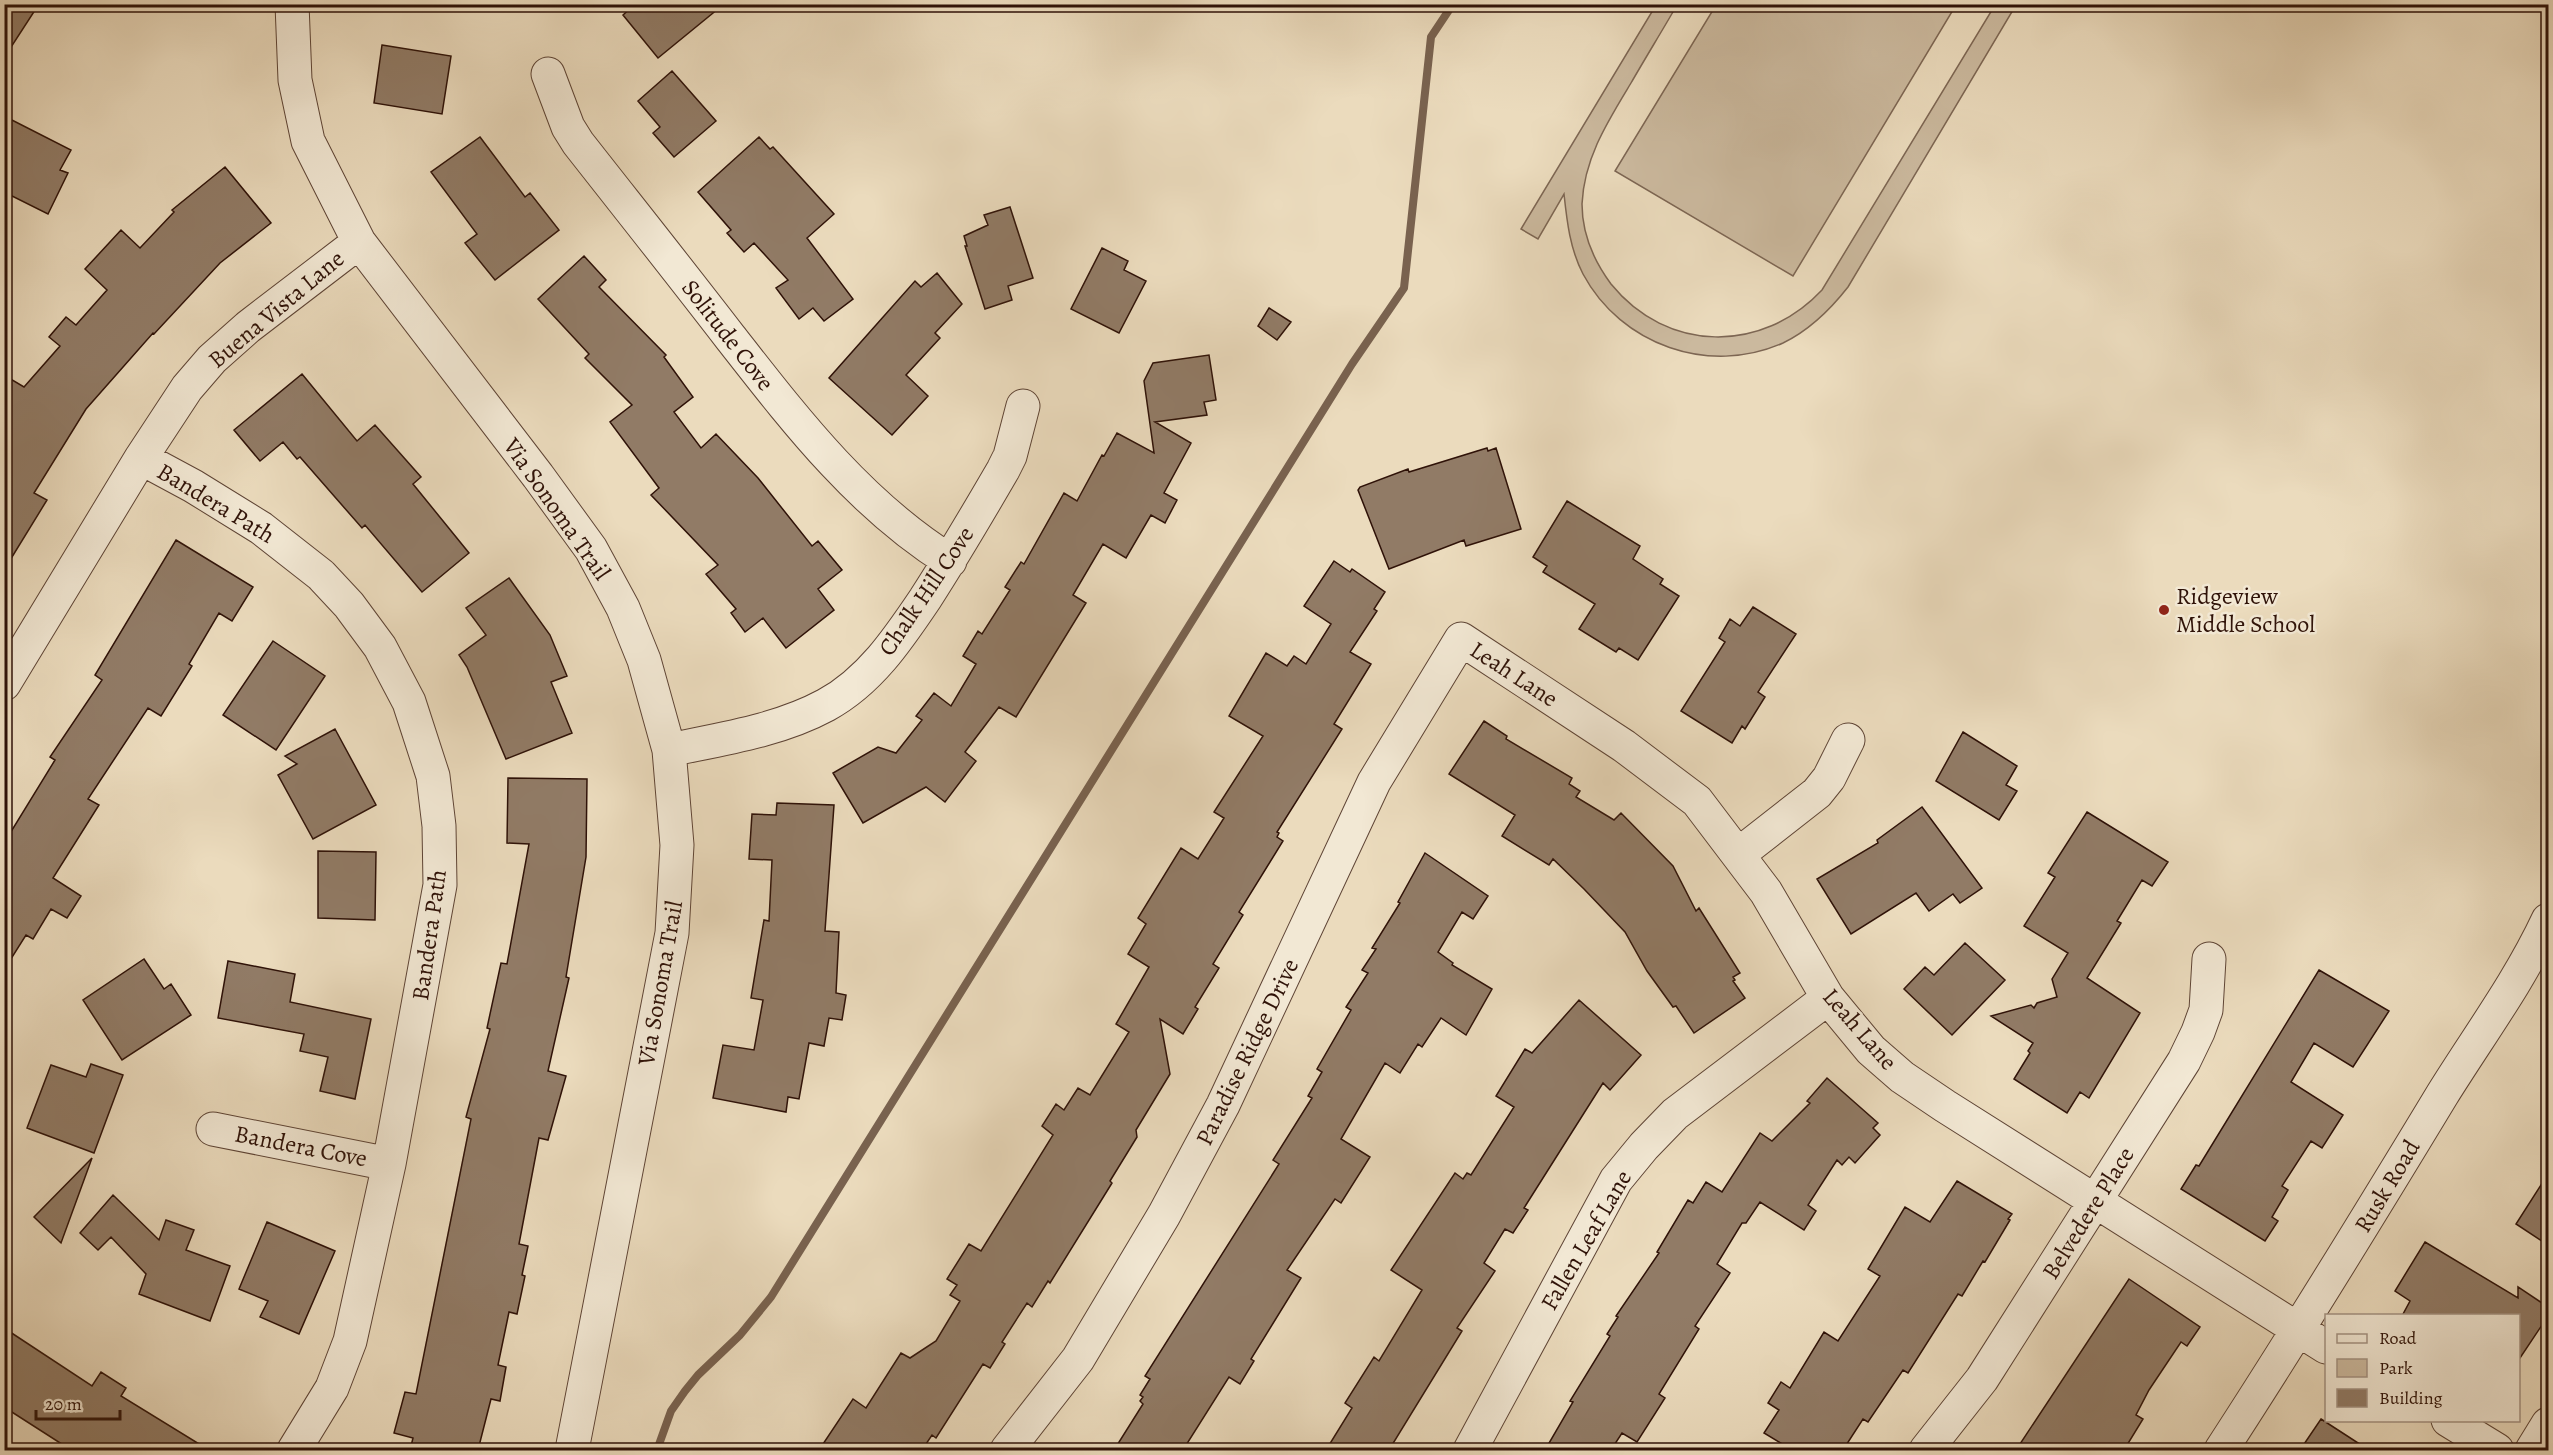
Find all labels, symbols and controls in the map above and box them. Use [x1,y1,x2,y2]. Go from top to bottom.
street label: Buena Vista Lane [201,243,351,375]
street label: Solitude Cove [674,273,782,397]
street label: Via Sonoma Trail [496,431,618,587]
street label: Bandera Path [151,455,281,551]
street label: Chalk Hill Cove [871,520,981,662]
place label: Ridgeview Middle School [2176,580,2315,640]
marker: Ridgeview Middle School [2157,603,2171,617]
street label: Leah Lane [1464,634,1564,714]
street label: Bandera Path [404,867,454,1003]
street label: Via Sonoma Trail [630,898,690,1069]
street label: Paradise Ridge Drive [1188,953,1306,1151]
street label: Leah Lane [1815,981,1905,1077]
street label: Bandera Cove [232,1117,370,1175]
street label: Rusk Road [2347,1133,2427,1238]
street label: Belvedere Place [2035,1141,2141,1285]
street label: Fallen Leaf Lane [1533,1164,1639,1316]
legend [2325,1314,2520,1422]
text: Road [2379,1326,2417,1350]
text: Park [2379,1356,2413,1380]
scale bar [36,1383,120,1421]
text: Building [2379,1386,2443,1410]
text: 20 m [45,1392,82,1416]

